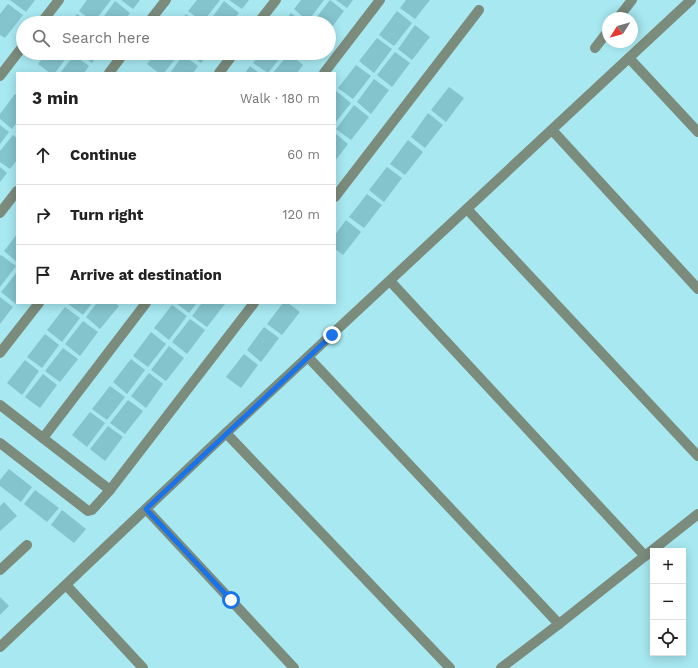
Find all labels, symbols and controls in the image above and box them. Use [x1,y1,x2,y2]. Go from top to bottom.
north arrow [602,12,638,48]
search box [16,16,336,60]
icon: search [30,27,52,49]
text: Search here [62,29,150,47]
text: 3 min [32,88,78,108]
text: Walk · 180 m [240,91,320,106]
icon: ahead [32,144,54,166]
text: Continue [70,146,137,164]
text: 60 m [287,147,320,162]
icon: right [32,204,54,226]
text: Turn right [70,206,143,224]
text: 120 m [282,207,320,222]
icon: arrive [32,264,54,286]
text: Arrive at destination [70,266,222,284]
route end [323,326,341,344]
map controls [650,548,686,656]
button: + [650,548,686,584]
button: − [650,584,686,620]
route start [222,591,240,609]
button: locate [650,620,686,656]

